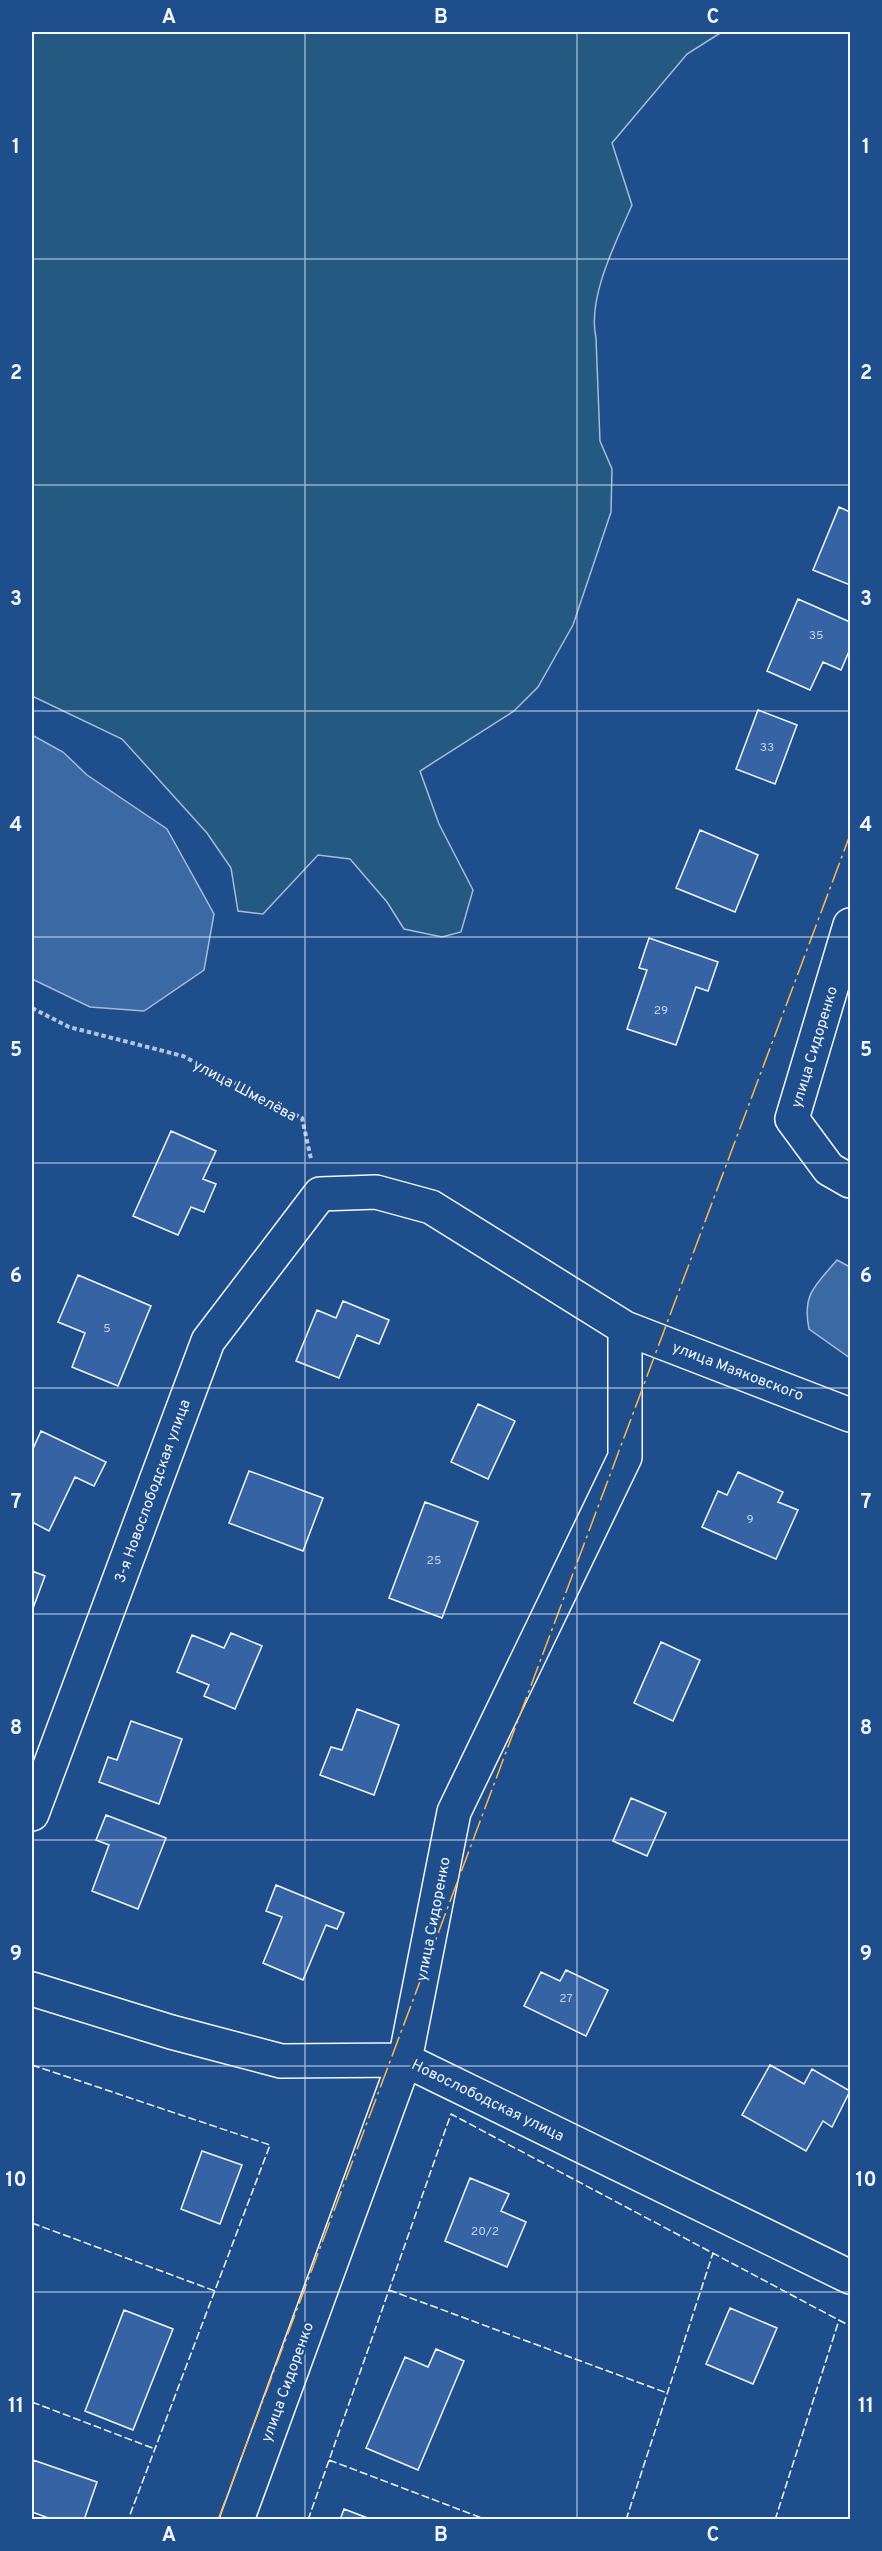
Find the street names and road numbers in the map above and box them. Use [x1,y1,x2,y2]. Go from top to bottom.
street label: улица Сидоренко [788,984,843,1111]
street label: улица Шмелёва [189,1056,299,1127]
street label: улица Маяковского [669,1339,806,1406]
street label: 3-я Новослободская улица [111,1397,196,1586]
street label: улица Сидоренко [413,1856,456,1983]
street label: Новослободская улица [408,2056,567,2147]
street label: улица Сидоренко [258,2320,319,2445]

